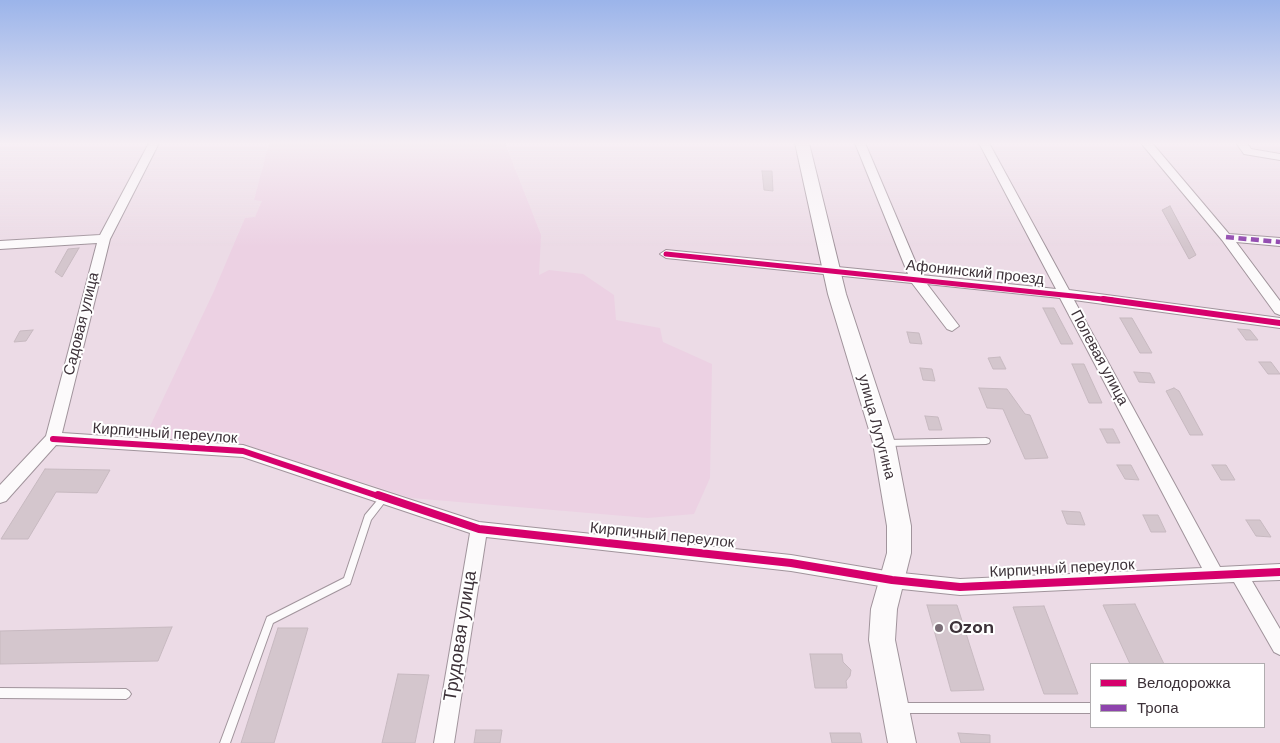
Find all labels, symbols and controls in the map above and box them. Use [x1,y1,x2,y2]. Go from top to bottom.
street label: Афонинский проезд [905,257,1045,289]
street label: Садовая улица [60,270,104,378]
street label: Полевая улица [1066,307,1132,409]
street label: улица Лутугина [853,373,899,481]
street label: Кирпичный переулок [92,420,238,448]
street label: Кирпичный переулок [589,519,735,553]
street label: Кирпичный переулок [989,556,1135,582]
street label: Трудовая улица [440,569,482,703]
place label: Ozon [949,617,994,639]
marker: Ozon [933,622,945,634]
legend [1090,663,1265,728]
text: Велодорожка [1137,673,1231,693]
text: Тропа [1137,698,1178,718]

